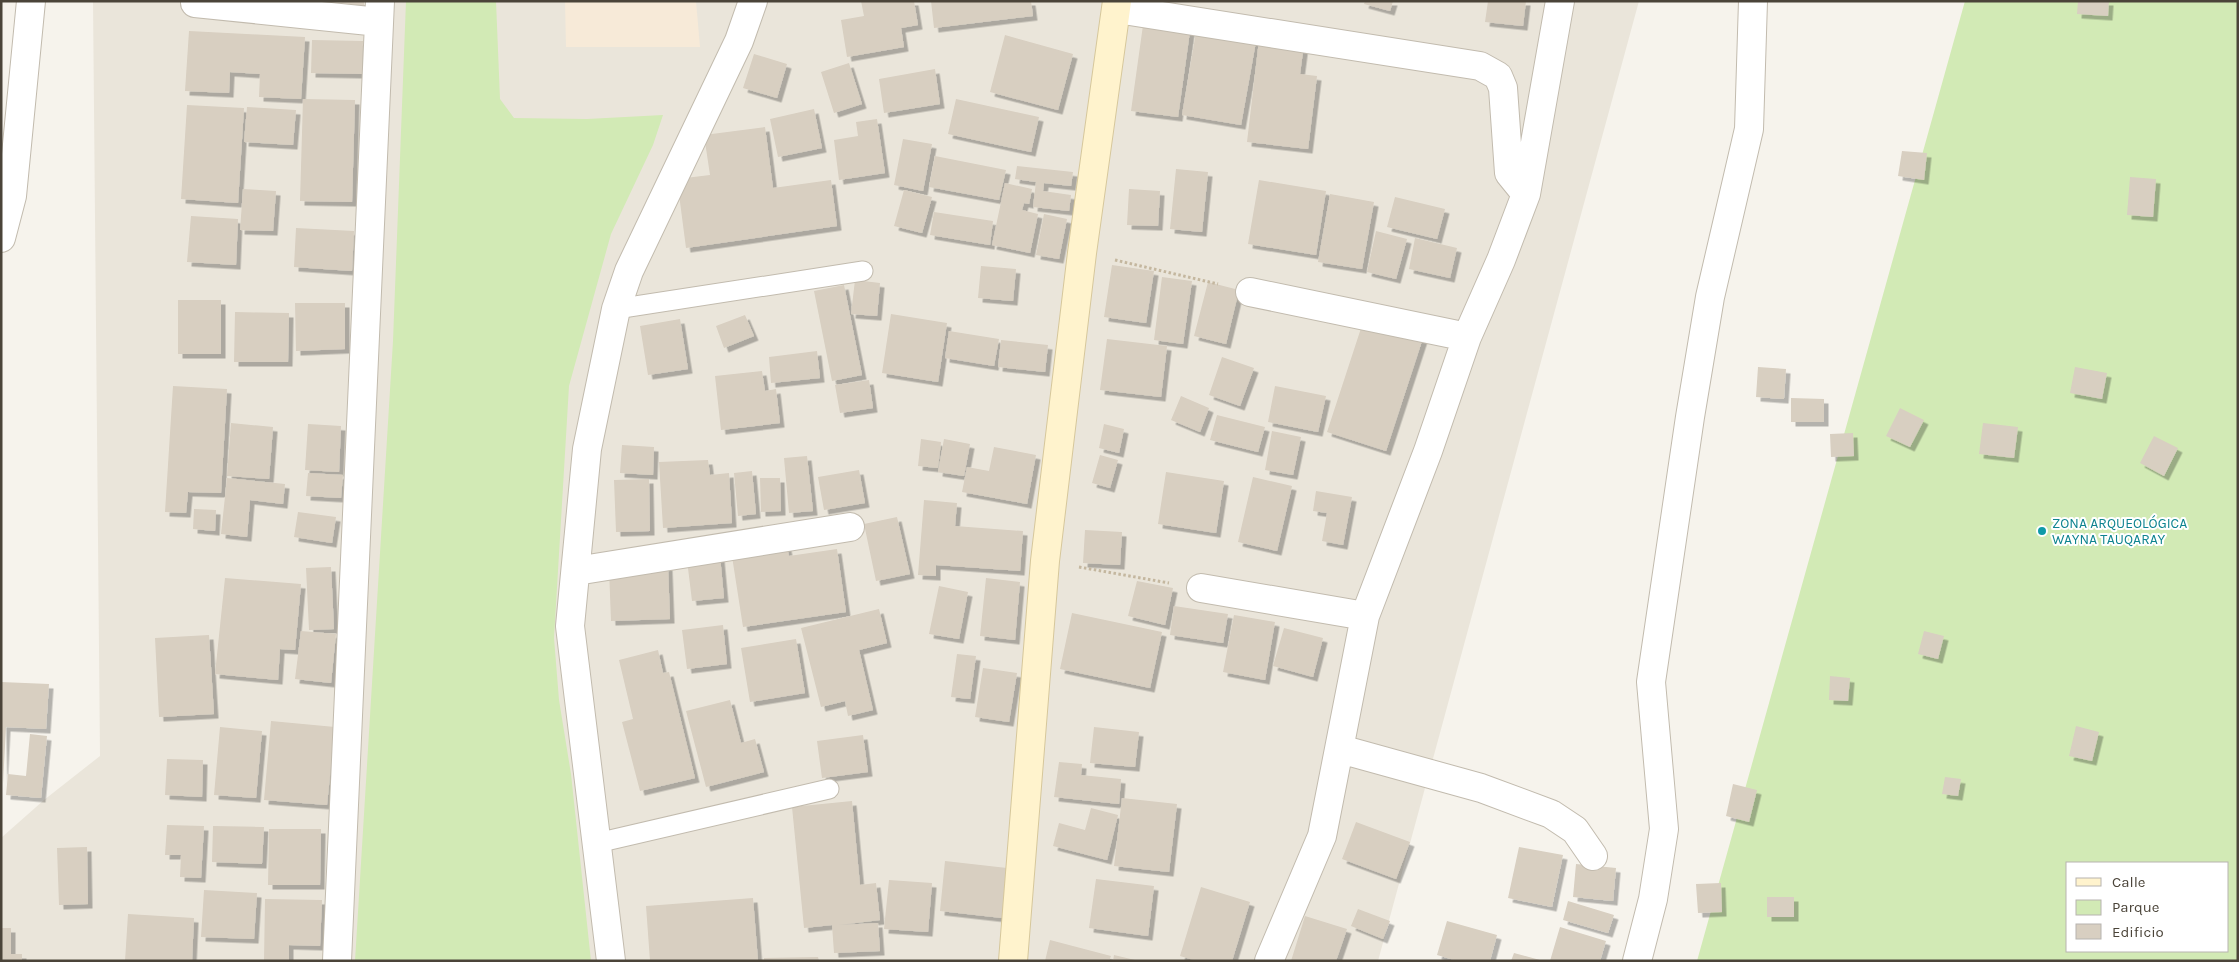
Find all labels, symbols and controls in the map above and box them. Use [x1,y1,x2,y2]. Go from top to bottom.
place label: ZONA ARQUEOLÓGICA WAYNA TAUQARAY [2052,515,2187,548]
marker: ZONA ARQUEOLÓGICA WAYNA TAUQARAY [2036,525,2048,537]
legend [2066,862,2229,952]
text: Calle [2112,873,2146,891]
text: Parque [2112,898,2160,916]
text: Edificio [2112,923,2164,941]

